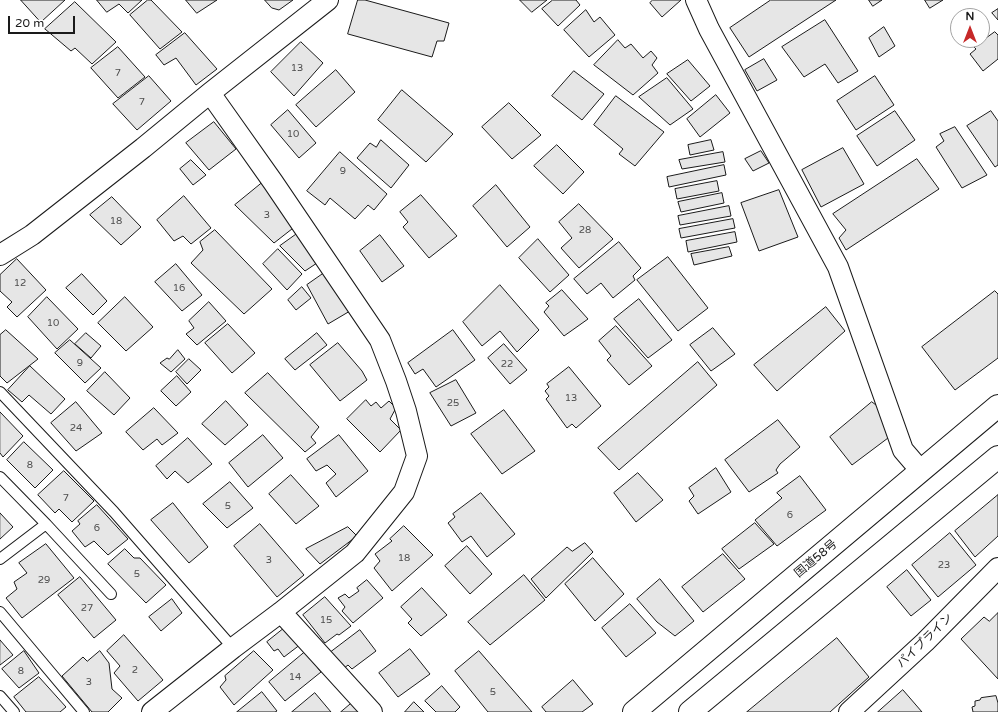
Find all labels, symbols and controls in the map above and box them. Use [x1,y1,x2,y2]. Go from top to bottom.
scale bar [10,8,77,34]
north arrow [950,8,990,48]
text: N [966,10,974,23]
text: 20 m [15,16,44,30]
house number: 13 [291,62,303,74]
house number: 7 [115,67,121,79]
house number: 7 [139,96,145,108]
house number: 10 [287,128,299,140]
house number: 9 [340,165,346,177]
house number: 3 [264,209,270,221]
house number: 18 [110,215,122,227]
house number: 28 [579,224,591,236]
house number: 12 [14,277,26,289]
house number: 16 [173,282,185,294]
house number: 10 [47,317,59,329]
house number: 9 [77,357,83,369]
house number: 22 [501,358,513,370]
house number: 13 [565,392,577,404]
house number: 25 [447,397,459,409]
house number: 24 [70,422,82,434]
house number: 8 [27,459,33,471]
house number: 7 [63,492,69,504]
house number: 5 [225,500,231,512]
house number: 6 [787,509,793,521]
house number: 6 [94,522,100,534]
street label: 国道58号 [792,537,840,581]
house number: 18 [398,552,410,564]
house number: 3 [266,554,272,566]
house number: 23 [938,559,950,571]
house number: 5 [134,568,140,580]
house number: 29 [38,574,50,586]
house number: 27 [81,602,93,614]
street label: パイプライン [894,611,956,671]
house number: 15 [320,614,332,626]
house number: 2 [132,664,138,676]
house number: 8 [18,665,24,677]
house number: 14 [289,671,301,683]
house number: 3 [86,676,92,688]
house number: 5 [490,686,496,698]

